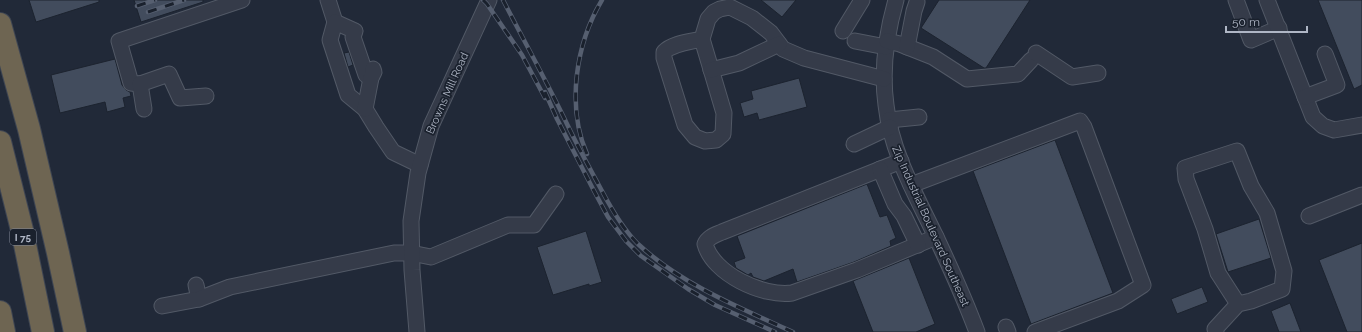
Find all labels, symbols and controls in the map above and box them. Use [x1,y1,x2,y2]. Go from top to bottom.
scale bar [1226,8,1307,34]
text: 50 m [1232,15,1260,29]
street label: Browns Mill Road [424,50,471,136]
street label: Zip Industrial Boulevard Southeast [889,144,972,309]
road number: I 75 [10,229,36,245]

